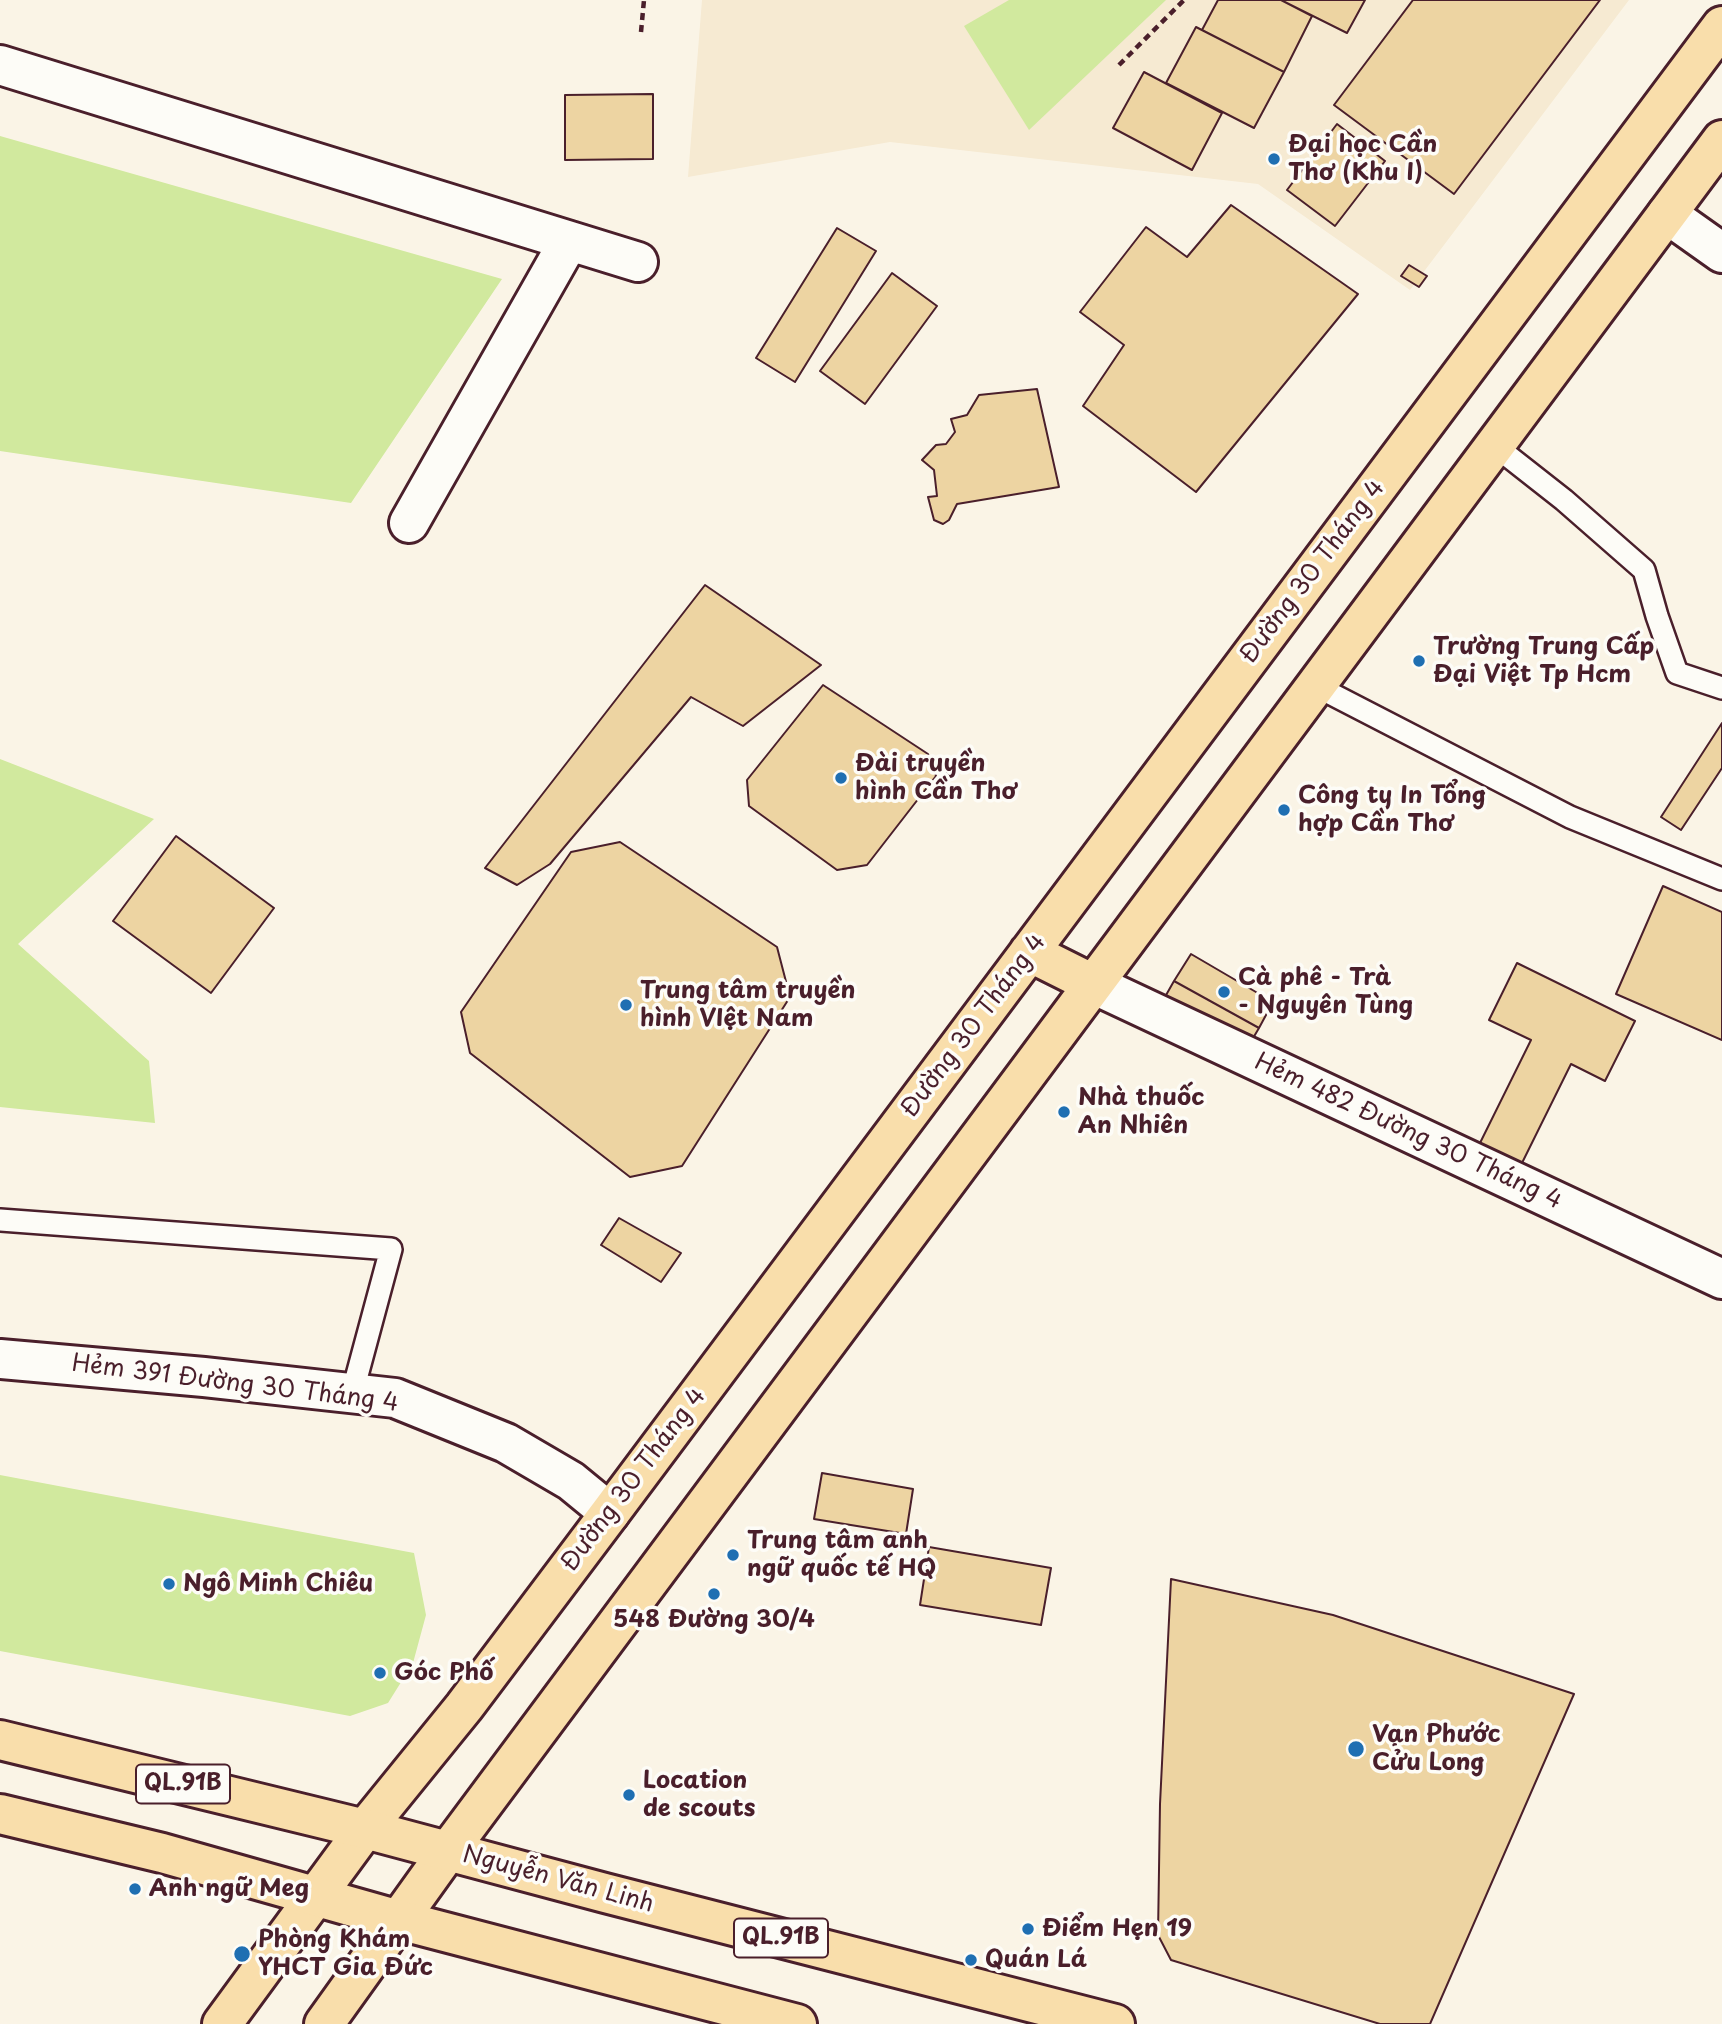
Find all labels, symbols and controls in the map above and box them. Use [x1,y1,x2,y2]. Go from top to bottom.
place label: Đại học Cần Thơ (Khu I) [1288,131,1437,187]
marker: Đại học Cần Thơ (Khu I) [1266,151,1282,167]
street label: Đường 30 Tháng 4 [1235,475,1391,669]
place label: Trường Trung Cấp Đại Việt Tp Hcm [1433,633,1654,689]
marker: Trường Trung Cấp Đại Việt Tp Hcm [1411,653,1427,669]
place label: Đài truyền hình Cần Thơ [855,750,1017,806]
marker: Đài truyền hình Cần Thơ [833,770,849,786]
place label: Công ty In Tổng hợp Cần Thơ [1298,782,1486,838]
marker: Công ty In Tổng hợp Cần Thơ [1276,802,1292,818]
street label: Đường 30 Tháng 4 [896,929,1052,1123]
place label: Cà phê - Trà - Nguyên Tùng [1238,964,1413,1020]
place label: Trung tâm truyền hình VIệt Nam [640,977,855,1033]
marker: Cà phê - Trà - Nguyên Tùng [1216,984,1232,1000]
marker: Trung tâm truyền hình VIệt Nam [618,997,634,1013]
street label: Hẻm 482 Đường 30 Tháng 4 [1250,1048,1566,1216]
place label: Nhà thuốc An Nhiên [1078,1084,1204,1140]
marker: Nhà thuốc An Nhiên [1056,1104,1072,1120]
street label: Hẻm 391 Đường 30 Tháng 4 [70,1350,400,1418]
street label: Đường 30 Tháng 4 [556,1383,712,1577]
place label: Trung tâm anh ngữ quốc tế HQ [747,1527,936,1583]
marker: Trung tâm anh ngữ quốc tế HQ [725,1547,741,1563]
place label: Ngô Minh Chiêu [183,1570,373,1598]
marker: Ngô Minh Chiêu [161,1576,177,1592]
marker: 548 Đường 30/4 [706,1586,722,1602]
place label: 548 Đường 30/4 [613,1606,815,1634]
place label: Góc Phố [394,1659,493,1687]
marker: Góc Phố [372,1665,388,1681]
place label: Vạn Phước Cửu Long [1372,1721,1501,1777]
marker: Vạn Phước Cửu Long [1346,1739,1366,1759]
road number: QL.91B [136,1764,230,1804]
place label: Location de scouts [643,1767,755,1823]
marker: Location de scouts [621,1787,637,1803]
street label: Nguyễn Văn Linh [459,1841,657,1919]
place label: Anh ngữ Meg [149,1875,309,1903]
marker: Anh ngữ Meg [127,1881,143,1897]
place label: Điểm Hẹn 19 [1042,1915,1192,1943]
road number: QL.91B [734,1918,828,1957]
marker: Điểm Hẹn 19 [1020,1921,1036,1937]
place label: Phòng Khám YHCT Gia Đức [258,1926,433,1982]
marker: Phòng Khám YHCT Gia Đức [232,1944,252,1964]
place label: Quán Lá [985,1946,1087,1974]
marker: Quán Lá [963,1952,979,1968]

